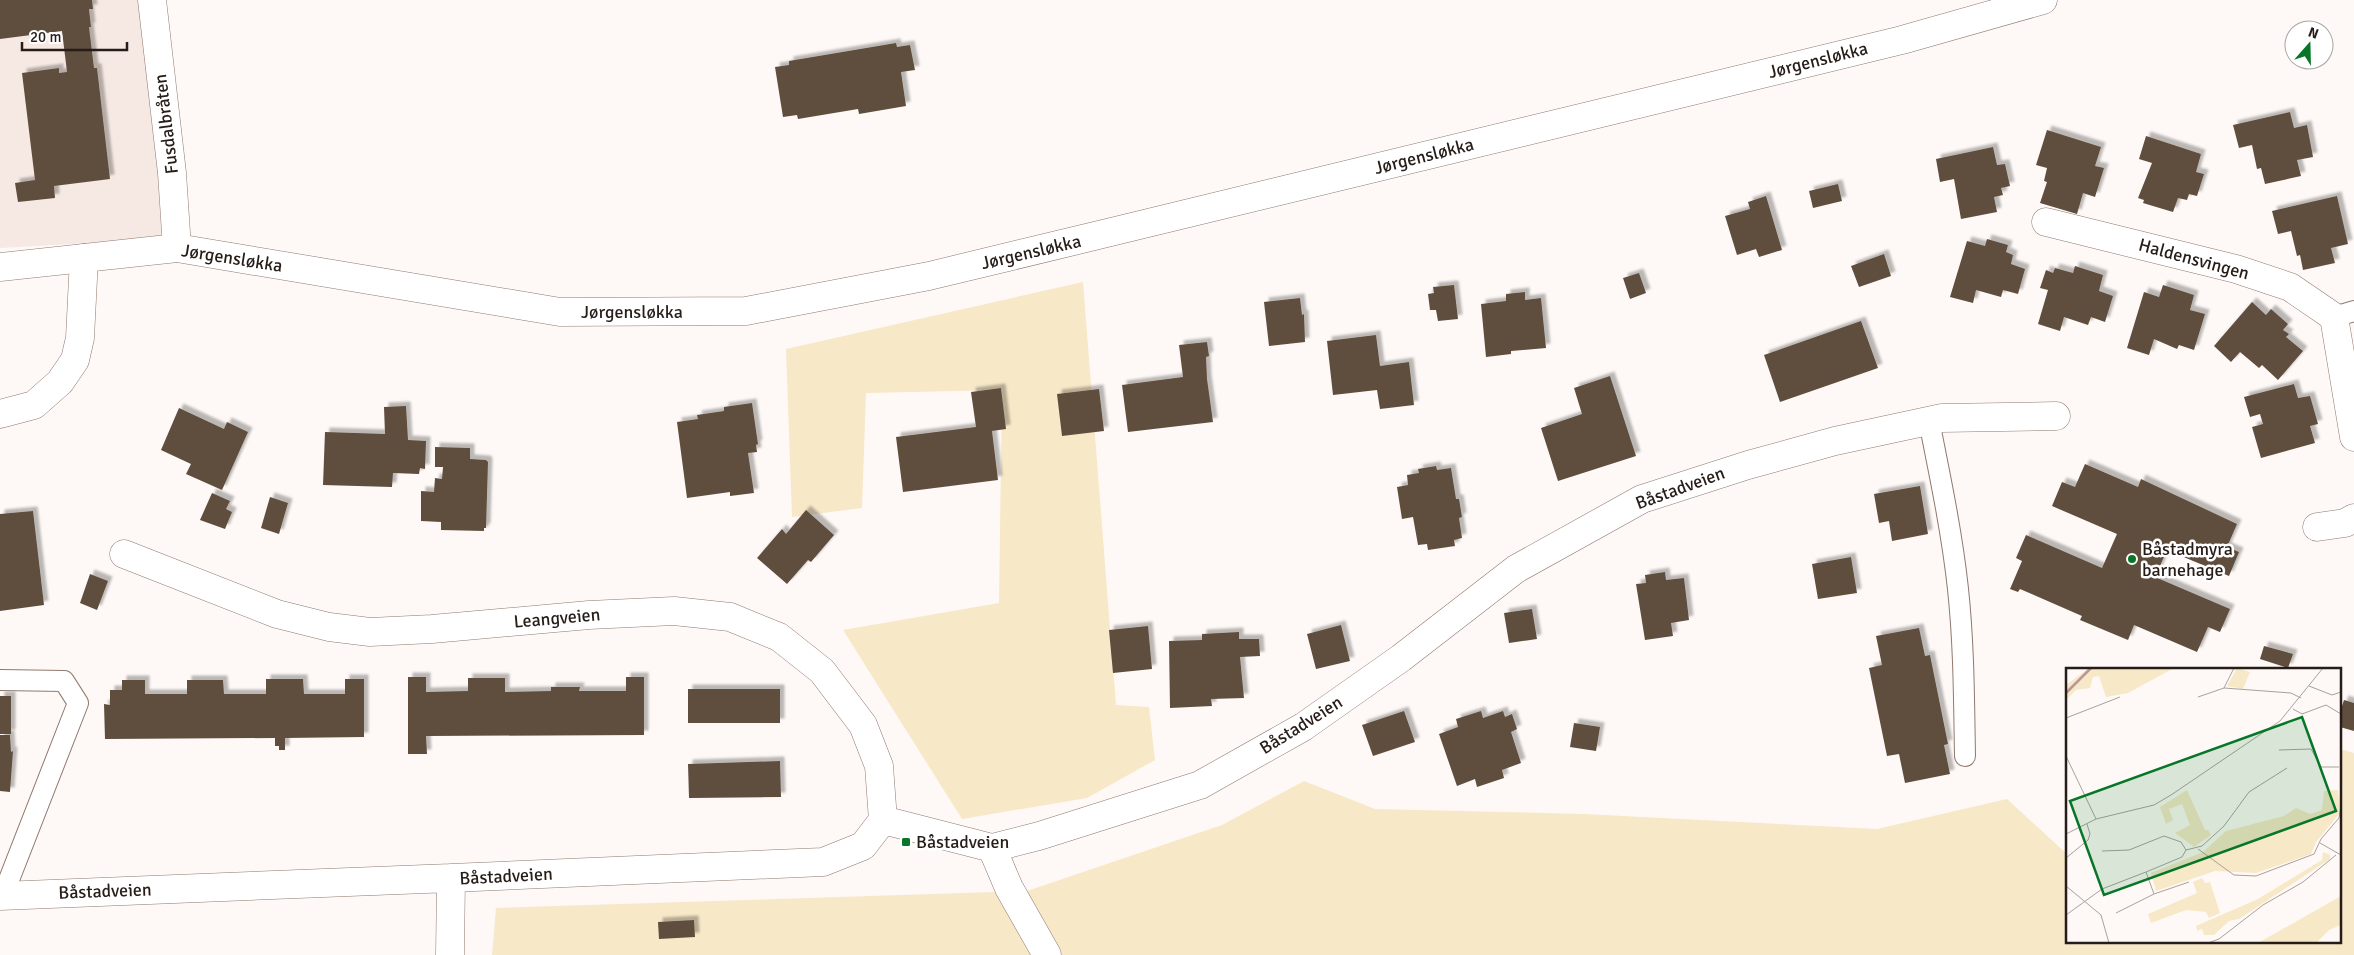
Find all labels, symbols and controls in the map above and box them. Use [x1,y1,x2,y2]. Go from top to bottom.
scale bar [22,20,128,52]
north arrow [2284,20,2334,70]
text: N [2306,24,2321,43]
text: 20 m [30,28,61,46]
street label: Jørgensløkka [1766,37,1870,83]
street label: Fusdalbråten [149,73,183,175]
street label: Jørgensløkka [1372,133,1476,179]
street label: Jørgensløkka [979,230,1083,274]
street label: Haldensvingen [2136,234,2252,284]
street label: Jørgensløkka [180,239,284,277]
street label: Jørgensløkka [581,301,683,323]
street label: Båstadveien [1632,462,1728,514]
place label: Båstadmyra barnehage [2142,538,2233,581]
marker: Båstadmyra barnehage [2126,553,2138,565]
street label: Leangveien [513,603,601,633]
inset map [2066,668,2342,942]
street label: Båstadveien [1256,691,1346,759]
place label: Båstadveien [916,831,1009,853]
marker: Båstadveien [900,836,912,848]
street label: Båstadveien [459,863,553,889]
street label: Båstadveien [58,878,152,904]

